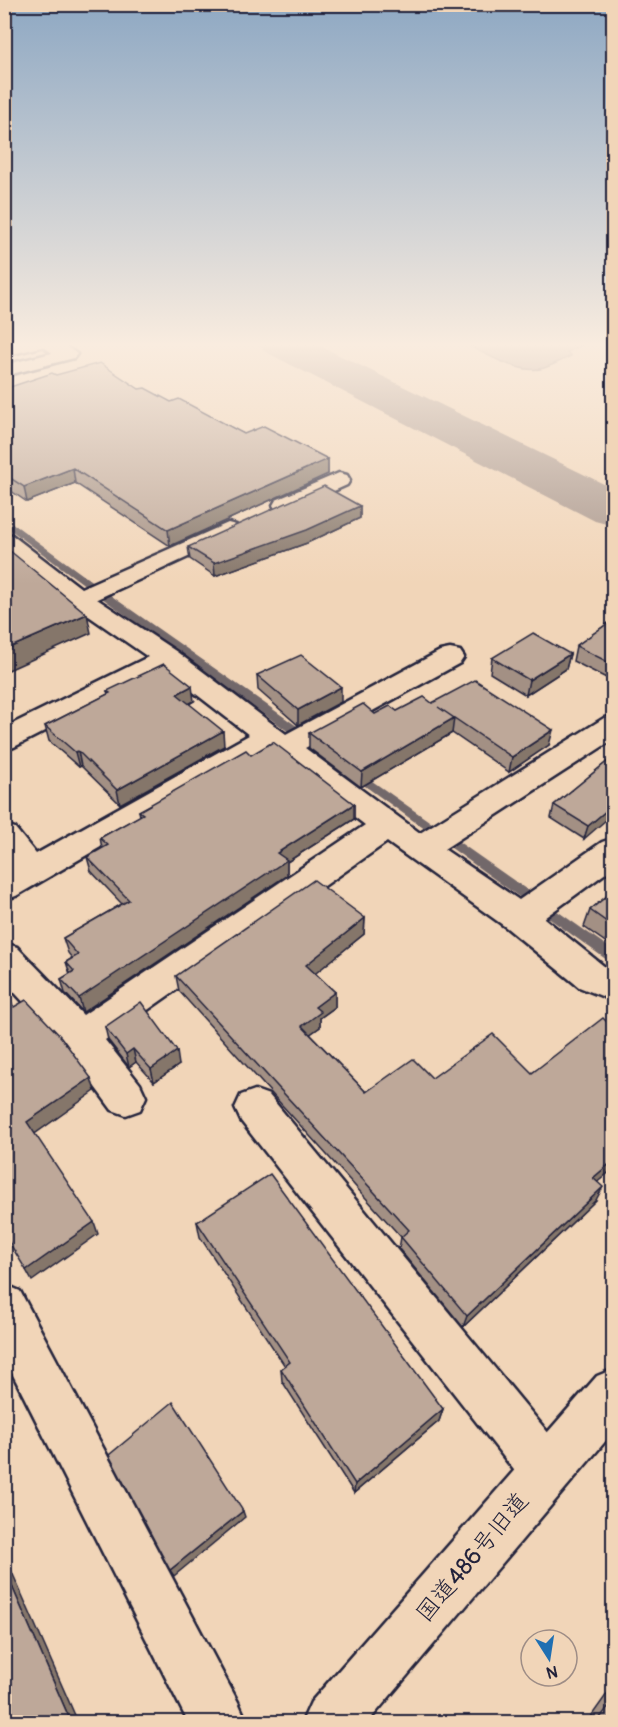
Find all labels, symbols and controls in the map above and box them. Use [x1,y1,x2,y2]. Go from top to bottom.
street label: 国道486号旧道 [410,1487,535,1628]
north arrow [519,1628,579,1688]
text: N [544,1661,559,1683]

